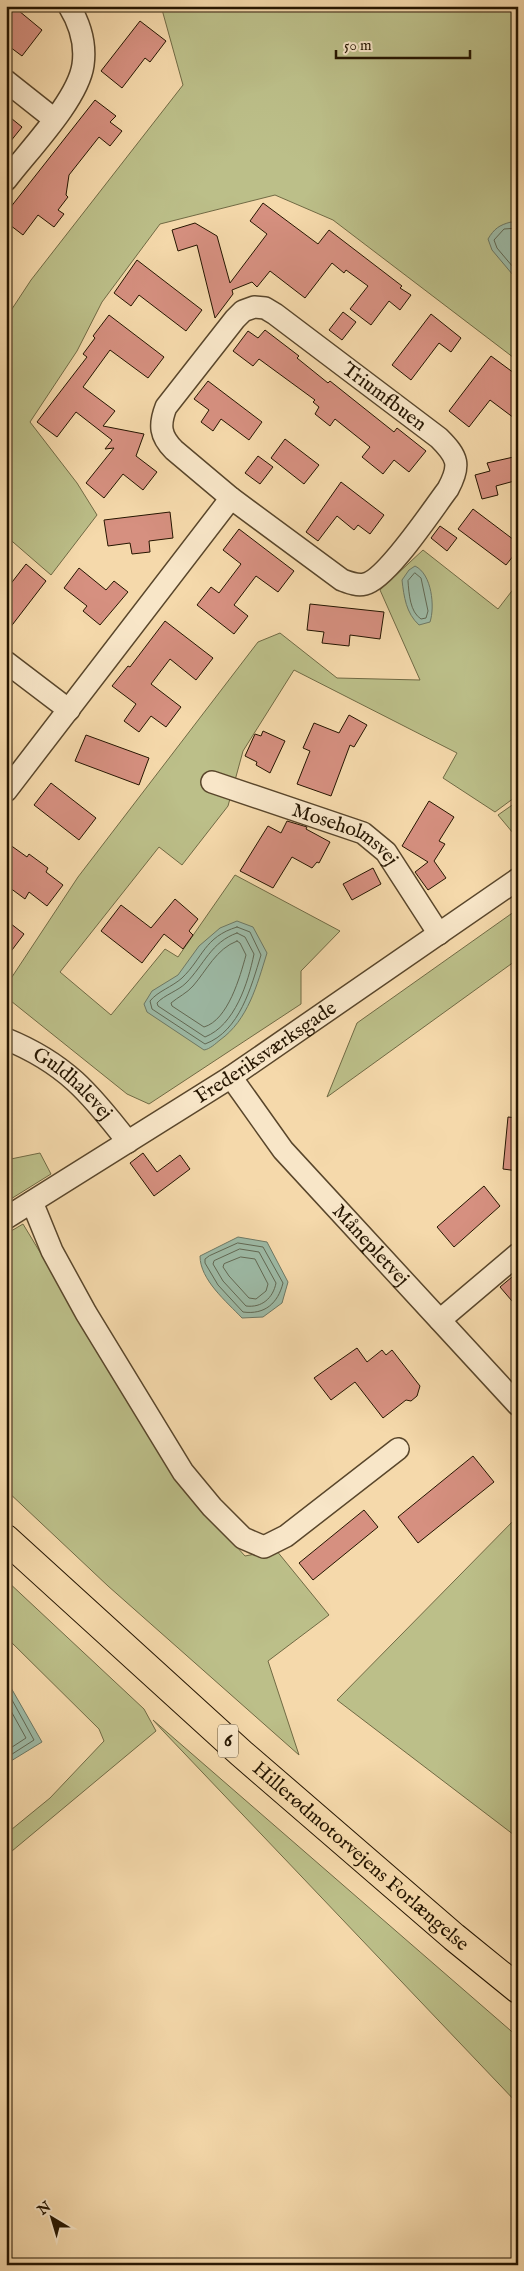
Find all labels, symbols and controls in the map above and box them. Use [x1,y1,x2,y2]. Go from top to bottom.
scale bar [336,28,470,60]
text: 50 m [344,36,372,55]
street label: Triumfbuen [337,357,432,437]
street label: Moseholmsvej [289,797,404,870]
street label: Frederiksværksgade [190,996,341,1109]
street label: Guldhalevej [28,1042,118,1125]
street label: Månepletvej [327,1199,415,1291]
road number: 6 [218,1724,238,1758]
street label: Hillerødmotorvejens Forlængelse [247,1756,474,1957]
north arrow [28,2194,78,2244]
text: N [34,2198,55,2220]

